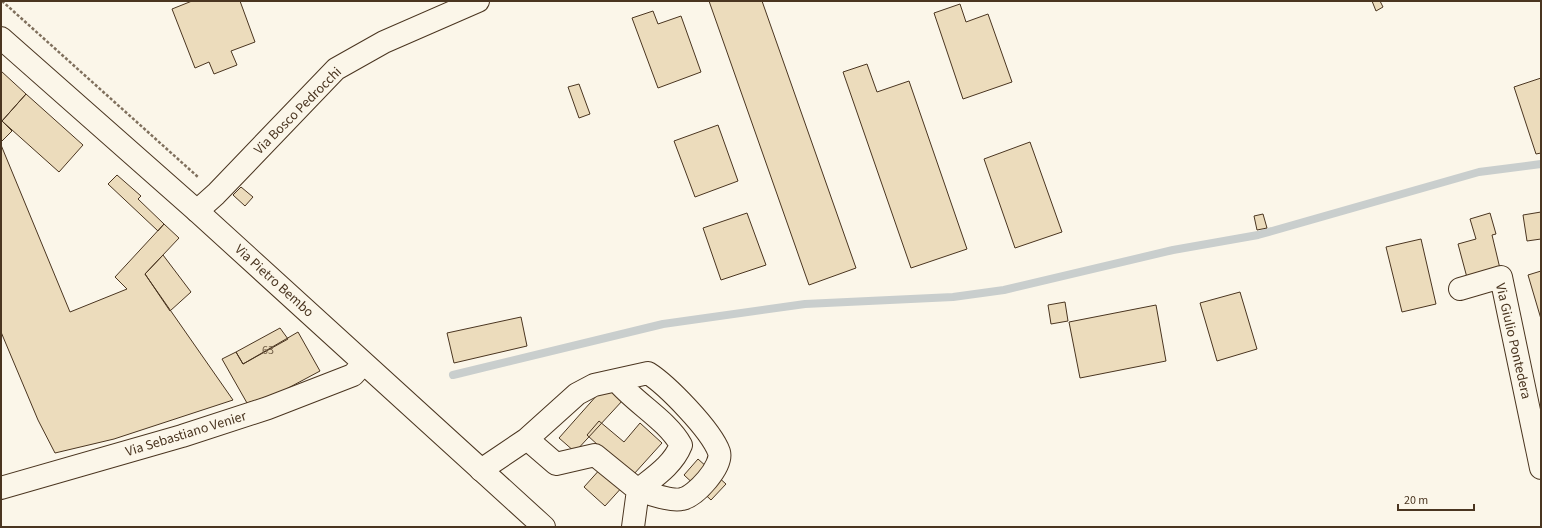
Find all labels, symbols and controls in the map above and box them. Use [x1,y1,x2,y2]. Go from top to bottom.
street label: Via Bosco Pedrocchi [250,63,346,159]
street label: Via Pietro Bembo [230,240,318,322]
street label: Via Giulio Pontedera [1490,281,1536,401]
house number: 63 [262,342,274,359]
street label: Via Sebastiano Venier [123,406,249,462]
scale bar [1398,486,1474,512]
text: 20 m [1404,492,1428,509]

